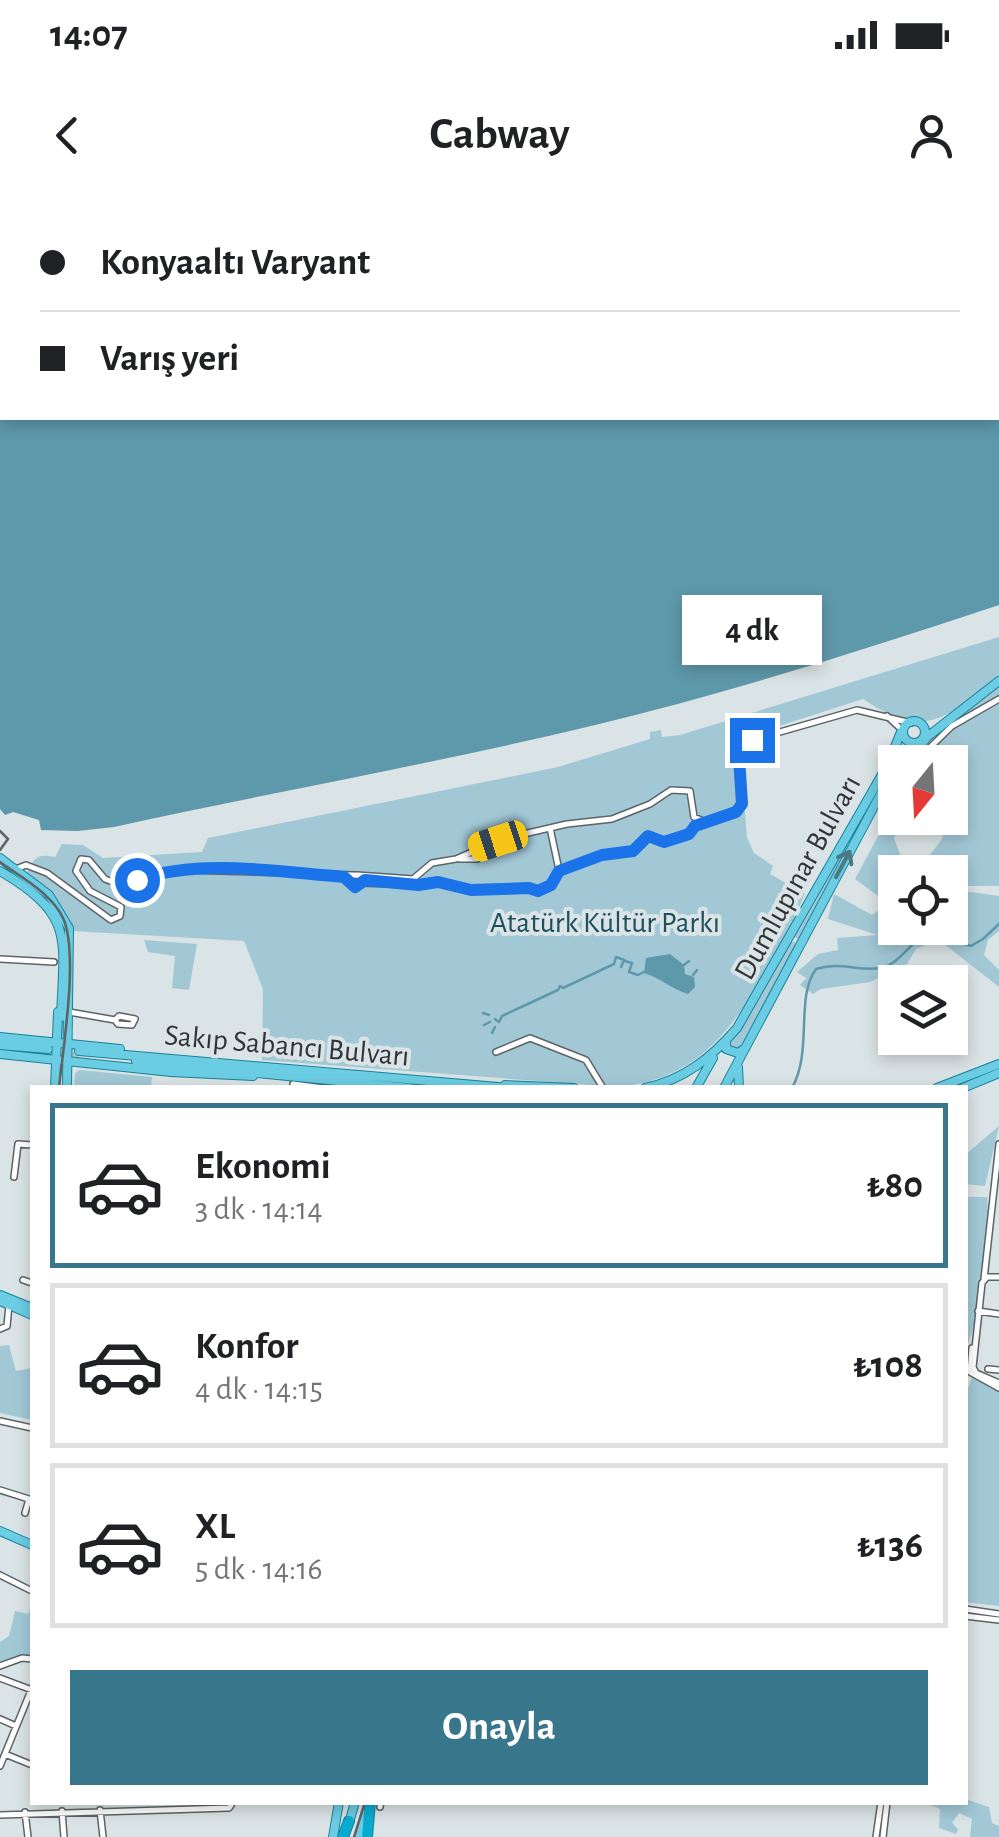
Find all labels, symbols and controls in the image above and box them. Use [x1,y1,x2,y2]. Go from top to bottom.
text: 14:07 [50,16,128,54]
icon: back [40,108,95,163]
icon: person [904,108,959,163]
text: Cabway [429,112,570,157]
text: Konyaaltı Varyant [100,244,370,282]
text: Varış yeri [100,340,239,378]
callout: 4 dk [682,595,822,665]
text: 4 dk [725,614,779,646]
route end [730,718,775,763]
north arrow [878,745,968,835]
map controls [878,745,968,1055]
street label: Dumlupınar Bulvarı [729,770,866,985]
car [465,817,531,865]
one-way arrow [834,850,853,880]
button: locate [878,855,968,945]
route start [115,858,160,903]
park label: Atatürk Kültür Parkı [490,908,720,938]
button: layers [878,965,968,1055]
street label: Sakıp Sabancı Bulvarı [163,1020,411,1072]
icon: car [75,1141,165,1231]
text: Ekonomi [195,1148,331,1186]
text: ₺80 [867,1167,923,1205]
text: 3 dk · 14:14 [195,1193,323,1225]
icon: car [75,1321,165,1411]
text: Konfor [195,1328,299,1366]
text: ₺108 [853,1347,923,1385]
text: 4 dk · 14:15 [195,1373,323,1405]
icon: car [75,1501,165,1591]
text: XL [195,1508,235,1546]
text: ₺136 [857,1527,923,1565]
text: 5 dk · 14:16 [195,1553,323,1585]
button: Onayla [70,1670,928,1785]

